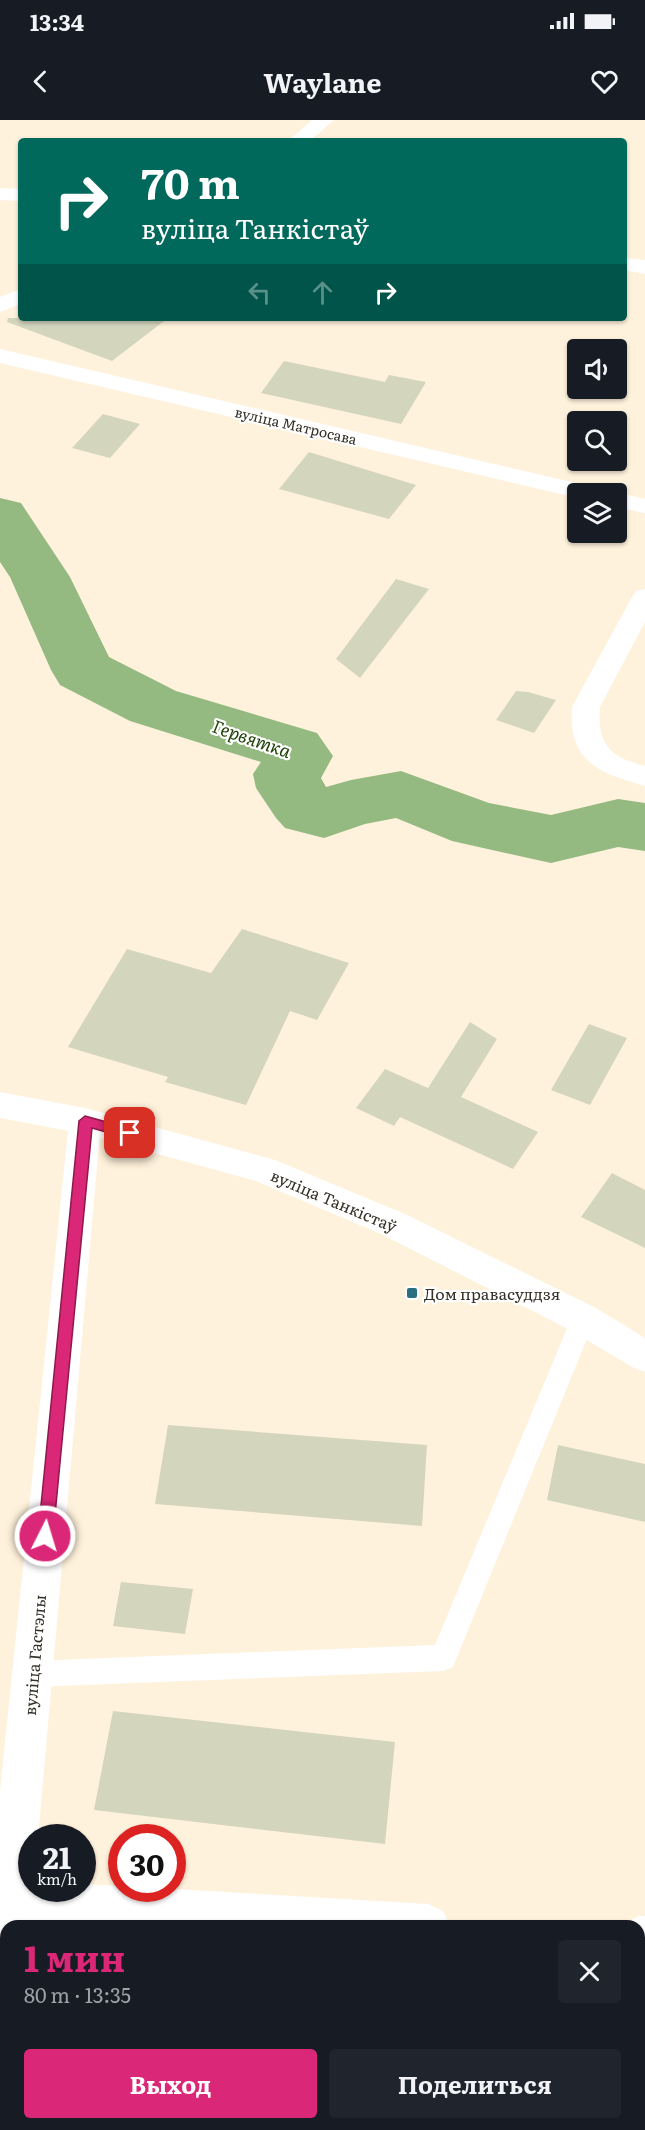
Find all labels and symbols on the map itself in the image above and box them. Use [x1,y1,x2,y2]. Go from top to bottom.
street label: вуліца Матросава [233,401,359,449]
water label: Гервятка [209,712,296,764]
pin [104,1107,155,1158]
street label: вуліца Танкістаў [267,1163,402,1238]
place label: Дом правасуддзя [424,1281,560,1305]
marker: Дом правасуддзя [405,1286,419,1300]
position arrow [13,1504,77,1568]
street label: вуліца Гастэлы [17,1594,51,1716]
speed limit sign: 30 [108,1824,186,1902]

